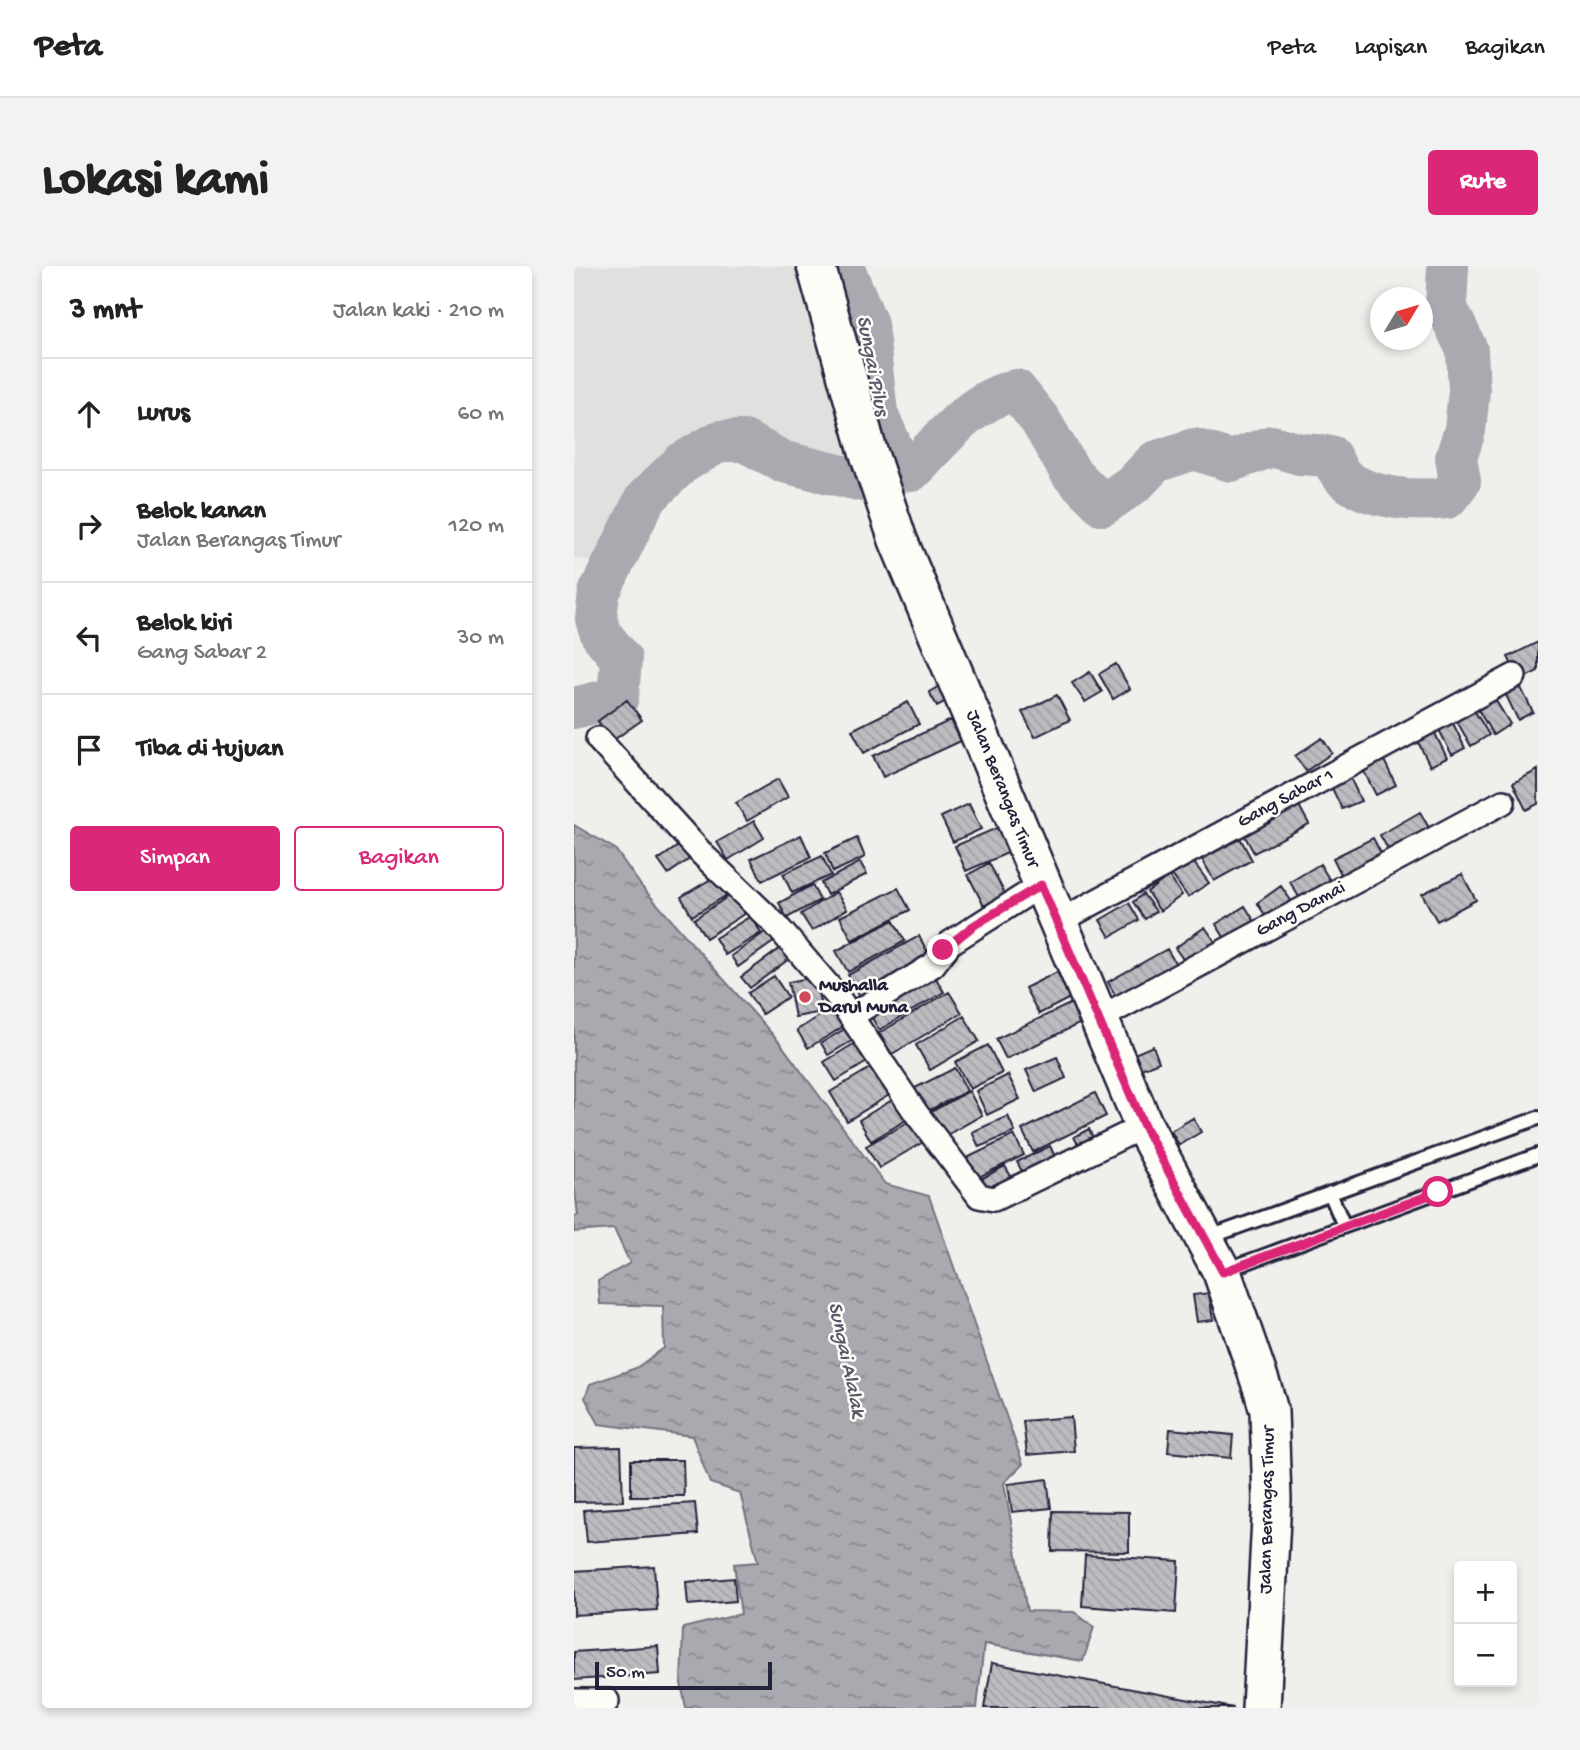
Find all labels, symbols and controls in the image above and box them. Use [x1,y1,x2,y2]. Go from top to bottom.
text: Peta [35,29,102,67]
text: Peta [1268,34,1316,63]
text: Lapisan [1354,34,1427,63]
text: Bagikan [1465,34,1545,63]
button: Rute [1428,150,1538,215]
text: Lokasi kami [42,153,269,211]
north arrow [1370,287,1433,350]
text: 3 mnt [70,294,140,329]
text: Jalan kaki · 210 m [333,298,504,325]
water label: Sungai Pilus [849,314,893,420]
icon: ahead [70,395,108,433]
text: Lurus [137,399,190,430]
text: 60 m [458,401,504,428]
text: Belok kanan [137,497,266,528]
icon: right [70,507,108,545]
text: 120 m [449,513,504,540]
text: Jalan Berangas Timur [137,528,341,555]
text: Belok kiri [137,609,233,640]
icon: left [70,619,108,657]
text: 30 m [457,625,504,652]
text: Gang Sabar 2 [137,640,267,667]
street label: Jalan Berangas Timur [960,707,1045,873]
icon: arrive [70,731,108,769]
text: Tiba di tujuan [137,735,283,766]
street label: Gang Sabar 1 [1234,764,1338,834]
button: Simpan [70,826,280,891]
button: Bagikan [294,826,504,891]
street label: Gang Damai [1252,877,1350,943]
route end [927,934,958,965]
place label: Mushalla Darul Muna [817,975,909,1020]
marker: Mushalla Darul Muna [797,989,813,1005]
route start [1422,1176,1453,1207]
water label: Sungai Alalak [821,1300,870,1422]
street label: Jalan Berangas Timur [1255,1423,1281,1594]
map controls [1454,1561,1517,1687]
button: + [1454,1561,1517,1624]
button: − [1454,1624,1517,1687]
scale bar [595,1659,772,1691]
text: 50 m [606,1662,645,1685]

